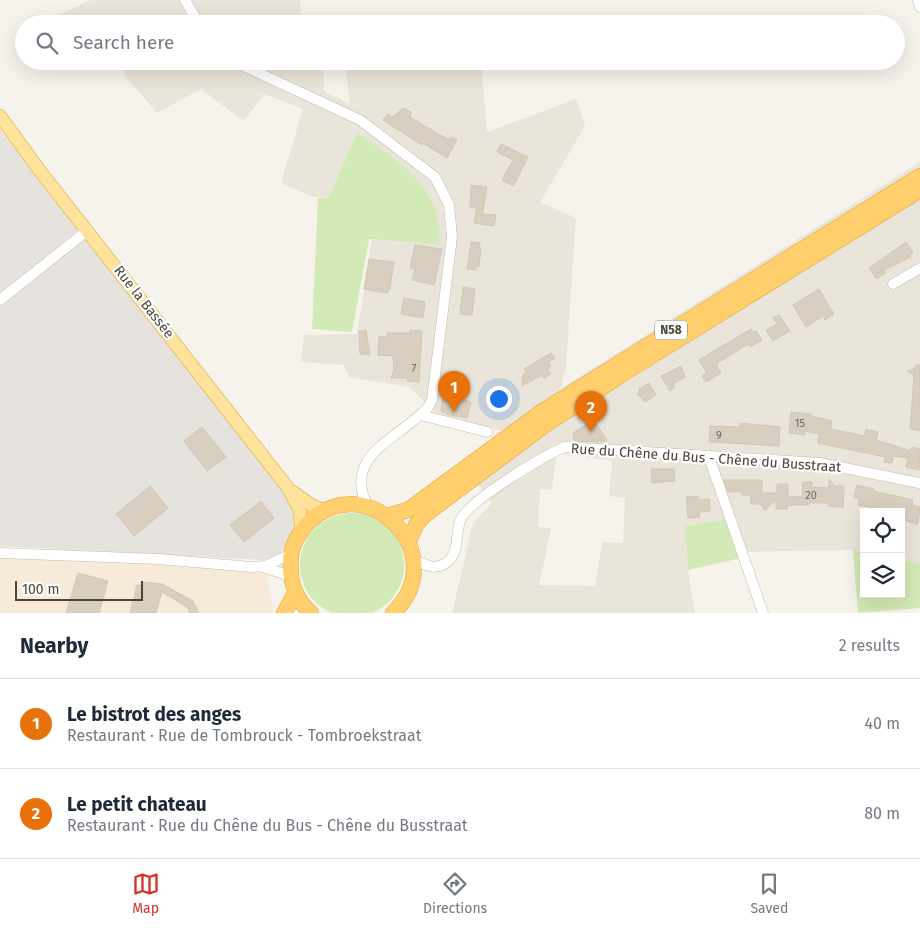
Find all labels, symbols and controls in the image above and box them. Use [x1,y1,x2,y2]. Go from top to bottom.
search box [15,15,905,70]
icon: search [33,29,61,57]
text: Search here [73,31,174,54]
street label: Rue la Bassée [110,262,178,342]
road number: N58 [655,320,687,340]
house number: 7 [412,362,417,375]
pin: 1 [438,371,470,412]
your location [486,386,512,412]
pin: 2 [575,391,607,432]
house number: 15 [795,417,806,430]
house number: 9 [716,429,722,442]
street label: Rue du Chêne du Bus - Chêne du Busstraat [570,440,843,476]
house number: 20 [805,489,817,502]
map controls [860,508,905,598]
button: locate [860,508,905,553]
button: layers [860,553,905,598]
scale bar [15,578,142,601]
text: 100 m [22,581,59,598]
text: Nearby [20,633,88,659]
text: 2 results [839,636,900,655]
text: Le bistrot des anges [67,703,241,726]
text: 1 [32,714,40,733]
text: 40 m [865,714,900,733]
text: Restaurant · Rue de Tombrouck - Tombroekstraat [67,726,421,745]
text: Le petit chateau [67,793,207,816]
text: 2 [32,804,40,823]
text: 80 m [864,804,900,823]
text: Restaurant · Rue du Chêne du Bus - Chêne du Busstraat [67,816,468,835]
tab: Map [132,870,160,917]
tab: Directions [423,870,487,917]
tab: Saved [750,870,788,917]

